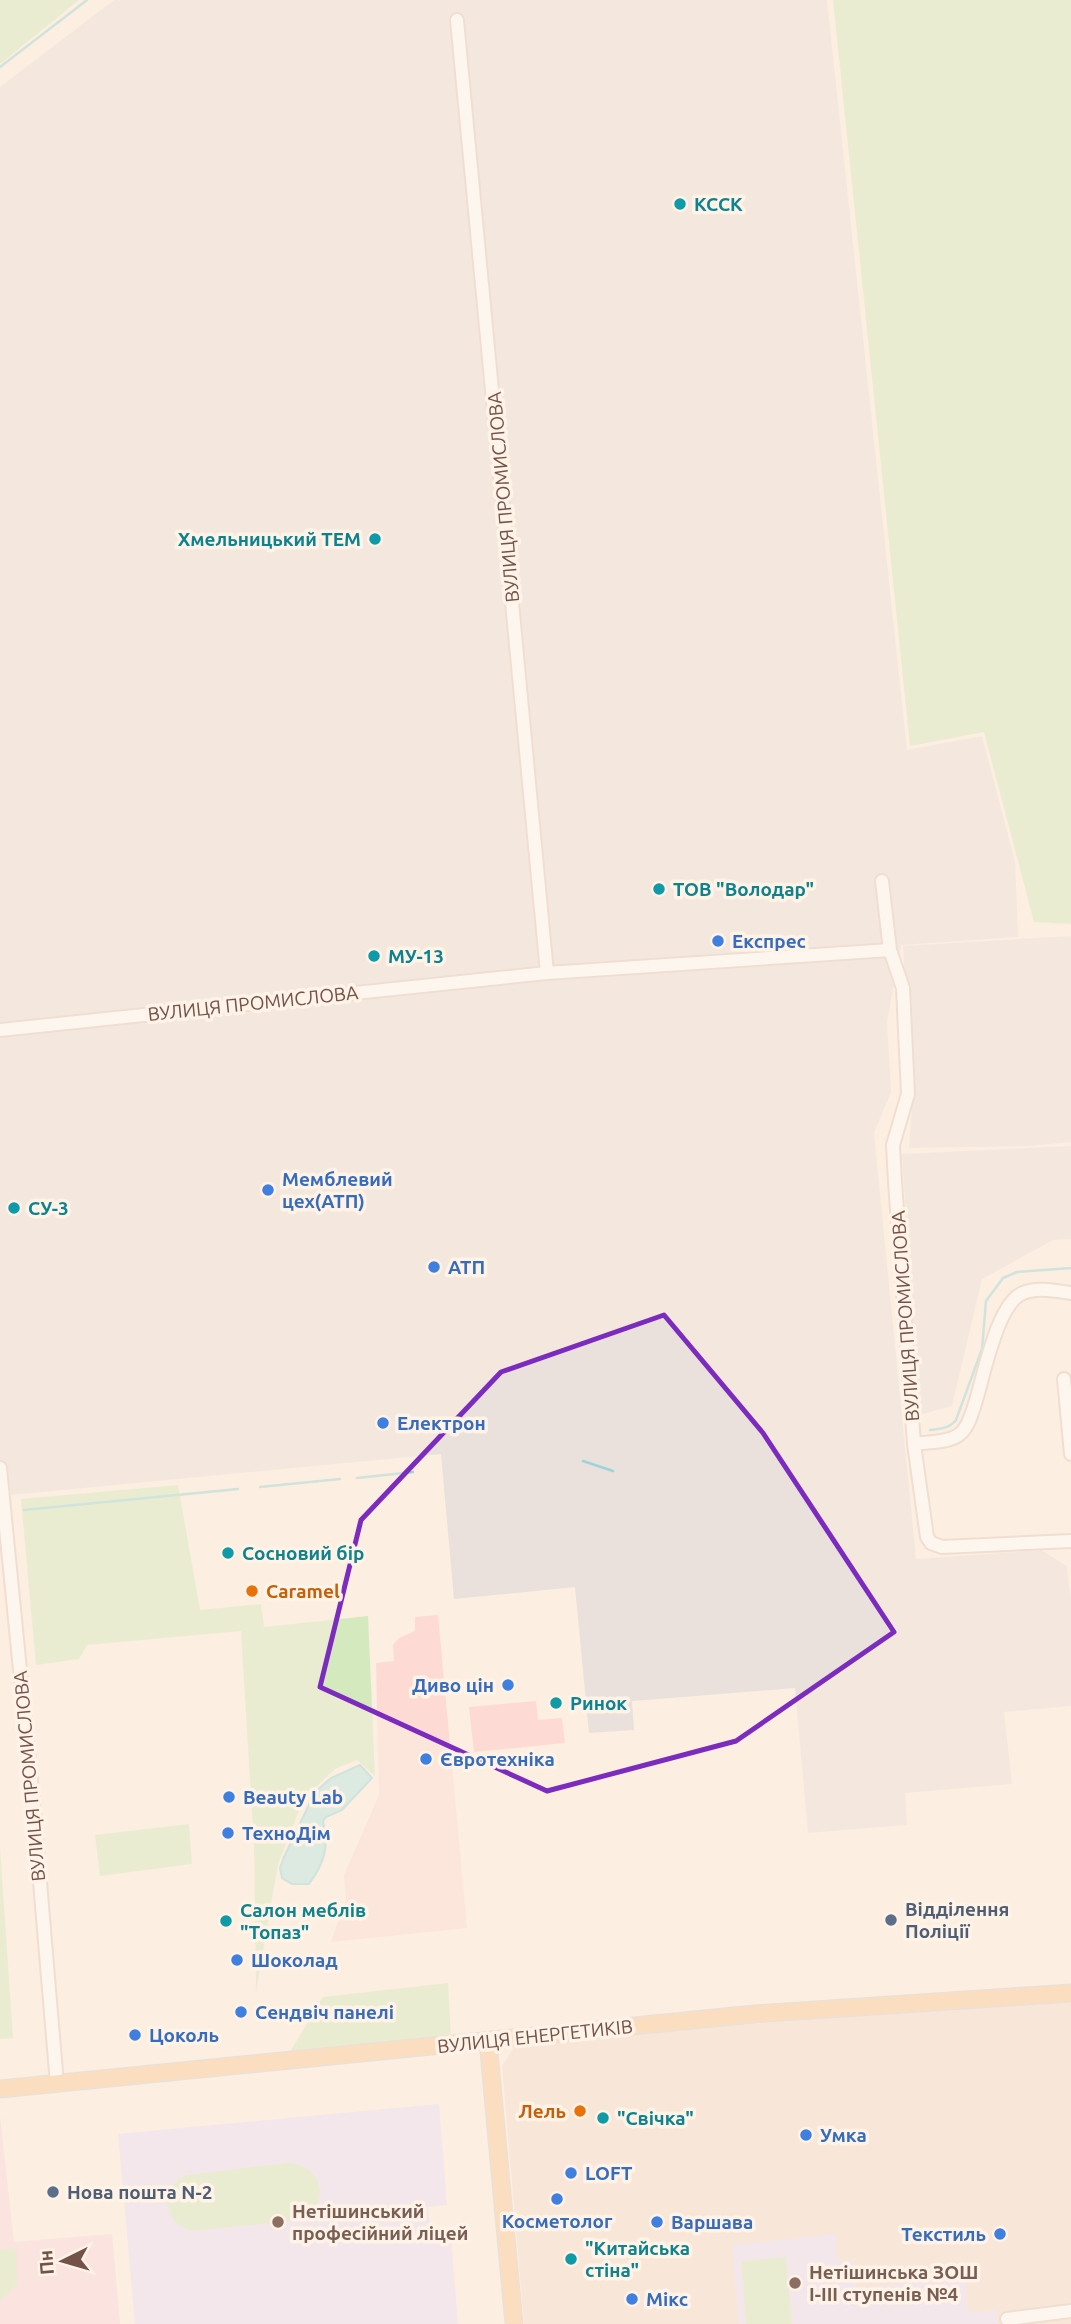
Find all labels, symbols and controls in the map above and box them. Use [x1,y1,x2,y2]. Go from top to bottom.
place label: КССК [694,193,743,215]
marker: КССК [672,196,688,212]
street label: ВУЛИЦЯ ПРОМИСЛОВА [483,390,523,603]
place label: Хмельницький ТЕМ [178,528,361,550]
marker: Хмельницький ТЕМ [367,531,383,547]
place label: ТОВ "Володар" [673,878,814,900]
marker: ТОВ "Володар" [651,881,667,897]
place label: Експрес [732,930,806,952]
marker: Експрес [710,933,726,949]
place label: МУ-13 [388,945,444,967]
marker: МУ-13 [366,948,382,964]
street label: ВУЛИЦЯ ПРОМИСЛОВА [147,981,360,1025]
place label: Мемблевий цех(АТП) [282,1168,393,1212]
marker: Мемблевий цех(АТП) [260,1182,276,1198]
place label: СУ-3 [28,1197,69,1219]
marker: СУ-3 [6,1200,22,1216]
street label: ВУЛИЦЯ ПРОМИСЛОВА [887,1209,923,1422]
place label: АТП [448,1256,485,1278]
marker: АТП [426,1259,442,1275]
place label: Електрон [397,1412,486,1434]
marker: Електрон [375,1415,391,1431]
place label: Сосновий бір [242,1542,364,1564]
marker: Сосновий бір [220,1545,236,1561]
place label: Caramel [266,1580,340,1602]
marker: Caramel [244,1583,260,1599]
street label: ВУЛИЦЯ ПРОМИСЛОВА [9,1669,49,1882]
place label: Диво цін [412,1674,494,1696]
marker: Диво цін [500,1677,516,1693]
place label: Ринок [570,1692,627,1714]
marker: Ринок [548,1695,564,1711]
place label: Євротехніка [440,1748,555,1770]
marker: Євротехніка [418,1751,434,1767]
place label: Beauty Lab [243,1786,343,1808]
marker: Beauty Lab [221,1789,237,1805]
place label: ТехноДім [242,1822,331,1844]
marker: ТехноДім [220,1825,236,1841]
place label: Відділення Поліції [905,1898,1009,1942]
place label: Салон меблів "Топаз" [240,1899,366,1943]
marker: Відділення Поліції [883,1912,899,1928]
marker: Салон меблів "Топаз" [218,1913,234,1929]
place label: Шоколад [251,1949,338,1971]
marker: Шоколад [229,1952,245,1968]
place label: Сендвіч панелі [255,2001,394,2023]
marker: Сендвіч панелі [233,2004,249,2020]
street label: ВУЛИЦЯ ЕНЕРГЕТИКІВ [436,2015,634,2057]
place label: Цоколь [149,2024,219,2046]
marker: Цоколь [127,2027,143,2043]
place label: Лель [518,2100,566,2122]
marker: Лель [572,2103,588,2119]
place label: "Свічка" [617,2107,694,2129]
marker: "Свічка" [595,2110,611,2126]
place label: Умка [820,2124,867,2146]
marker: Умка [798,2127,814,2143]
place label: LOFT [585,2162,633,2184]
marker: LOFT [563,2165,579,2181]
place label: Нова пошта N-2 [67,2181,212,2203]
marker: Нова пошта N-2 [45,2184,61,2200]
marker: Косметолог [549,2191,565,2207]
place label: Нетішинський професійний ліцей [292,2200,468,2244]
place label: Косметолог [502,2210,613,2232]
place label: Варшава [671,2211,753,2233]
marker: Нетішинський професійний ліцей [270,2214,286,2230]
marker: Варшава [649,2214,665,2230]
place label: Текстиль [901,2223,986,2245]
north arrow [28,2226,98,2296]
marker: Текстиль [992,2226,1008,2242]
place label: "Китайська стіна" [585,2237,690,2281]
text: Пн [34,2249,58,2276]
marker: "Китайська стіна" [563,2251,579,2267]
place label: Нетішинська ЗОШ І-ІІІ ступенів №4 [809,2261,978,2305]
marker: Нетішинська ЗОШ І-ІІІ ступенів №4 [787,2275,803,2291]
place label: Мікс [646,2288,688,2310]
marker: Мікс [624,2291,640,2307]

